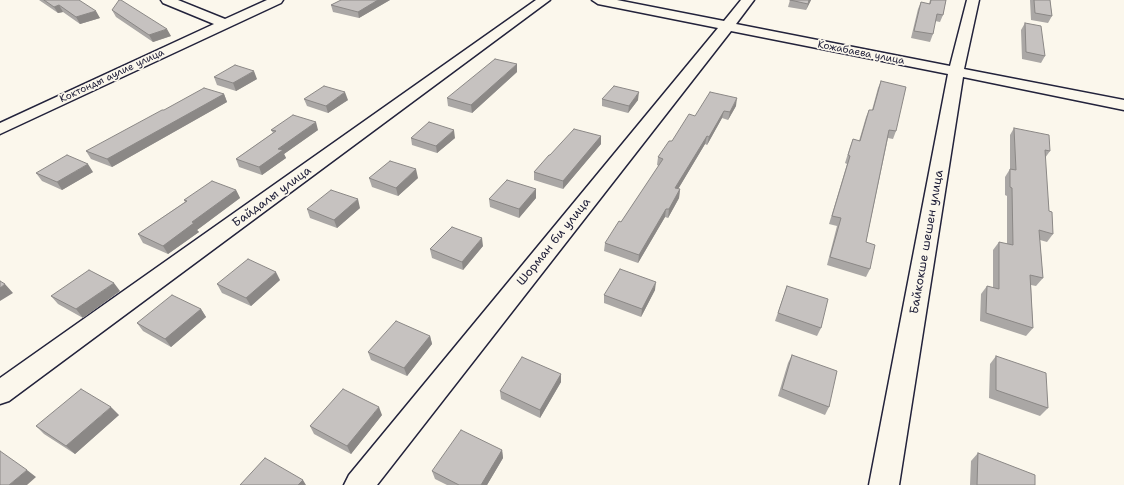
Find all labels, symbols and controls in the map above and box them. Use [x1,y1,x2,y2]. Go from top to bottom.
street label: Кожабаева улица [816,39,906,67]
street label: Коктонды аулие улица [58,47,166,105]
street label: Байдалы улица [230,164,314,230]
street label: Байкокше шешен улица [907,169,947,315]
street label: Шорман би улица [514,195,594,289]

